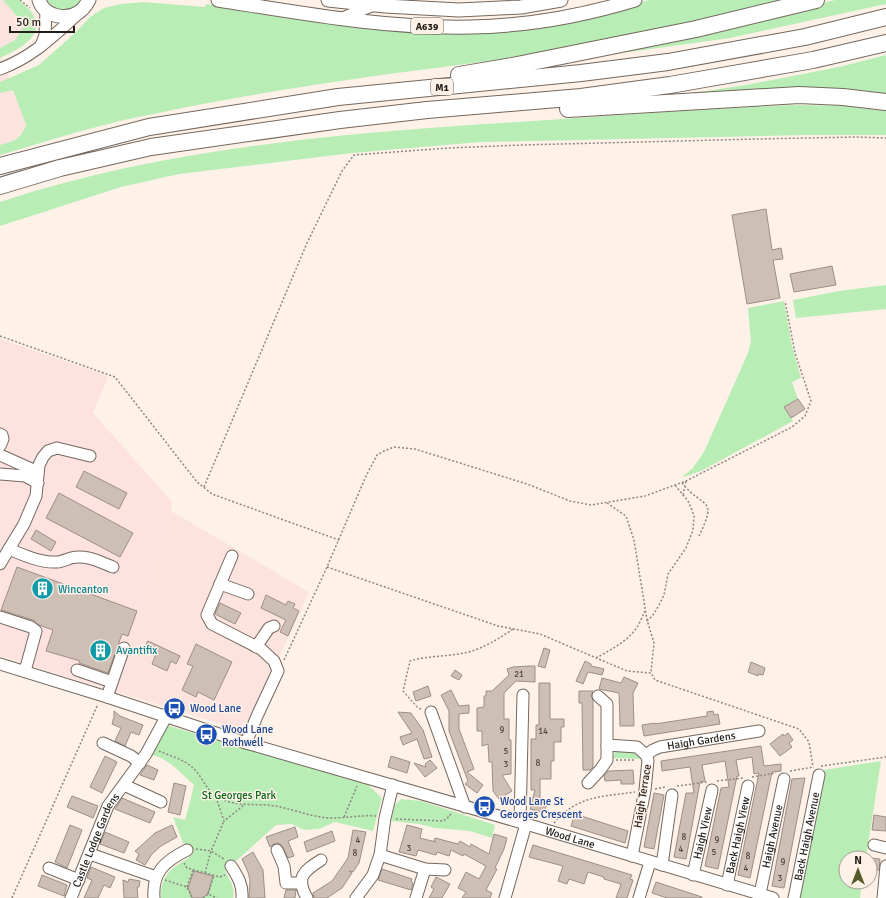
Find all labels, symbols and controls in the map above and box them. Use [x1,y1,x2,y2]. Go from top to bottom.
scale bar [10,8,74,34]
text: 50 m [16,15,41,30]
road number: A639 [411,18,443,34]
road number: M1 [431,79,453,95]
building icon: Wincanton [29,576,55,602]
place label: Wincanton [58,583,109,596]
building icon: Avantifix [87,637,113,663]
place label: Avantifix [116,644,157,657]
house number: 21 [514,669,524,680]
bus stop icon: Wood Lane [161,695,187,721]
place label: Wood Lane [190,702,241,715]
bus stop icon: Wood Lane Rothwell [193,722,219,748]
place label: Wood Lane Rothwell [222,723,273,749]
house number: 9 [500,725,505,736]
house number: 14 [538,726,548,737]
street label: Haigh Gardens [666,729,737,753]
house number: 5 [504,746,509,757]
house number: 8 [536,758,541,769]
house number: 3 [504,759,509,770]
street label: Haigh Terrace [631,763,654,829]
park label: St Georges Park [202,789,277,802]
street label: Castle Lodge Gardens [70,791,122,889]
street label: Back Haigh Avenue [792,791,822,882]
bus stop icon: Wood Lane St Georges Crescent [471,794,497,820]
place label: Wood Lane St Georges Crescent [500,795,582,821]
street label: Back Haigh View [724,796,753,875]
street label: Haigh Avenue [760,803,786,869]
street label: Haigh View [691,806,715,860]
street label: Wood Lane [544,824,597,851]
house number: 8 [682,832,687,843]
house number: 4 [356,835,361,846]
house number: 9 [715,835,720,846]
house number: 3 [407,843,412,854]
house number: 4 [679,844,684,855]
house number: 5 [712,847,717,858]
house number: 8 [353,848,358,859]
north arrow [838,850,878,890]
house number: 8 [746,851,751,862]
text: N [854,854,862,867]
house number: 9 [781,857,786,868]
house number: 4 [744,863,749,874]
house number: 3 [778,873,783,884]

